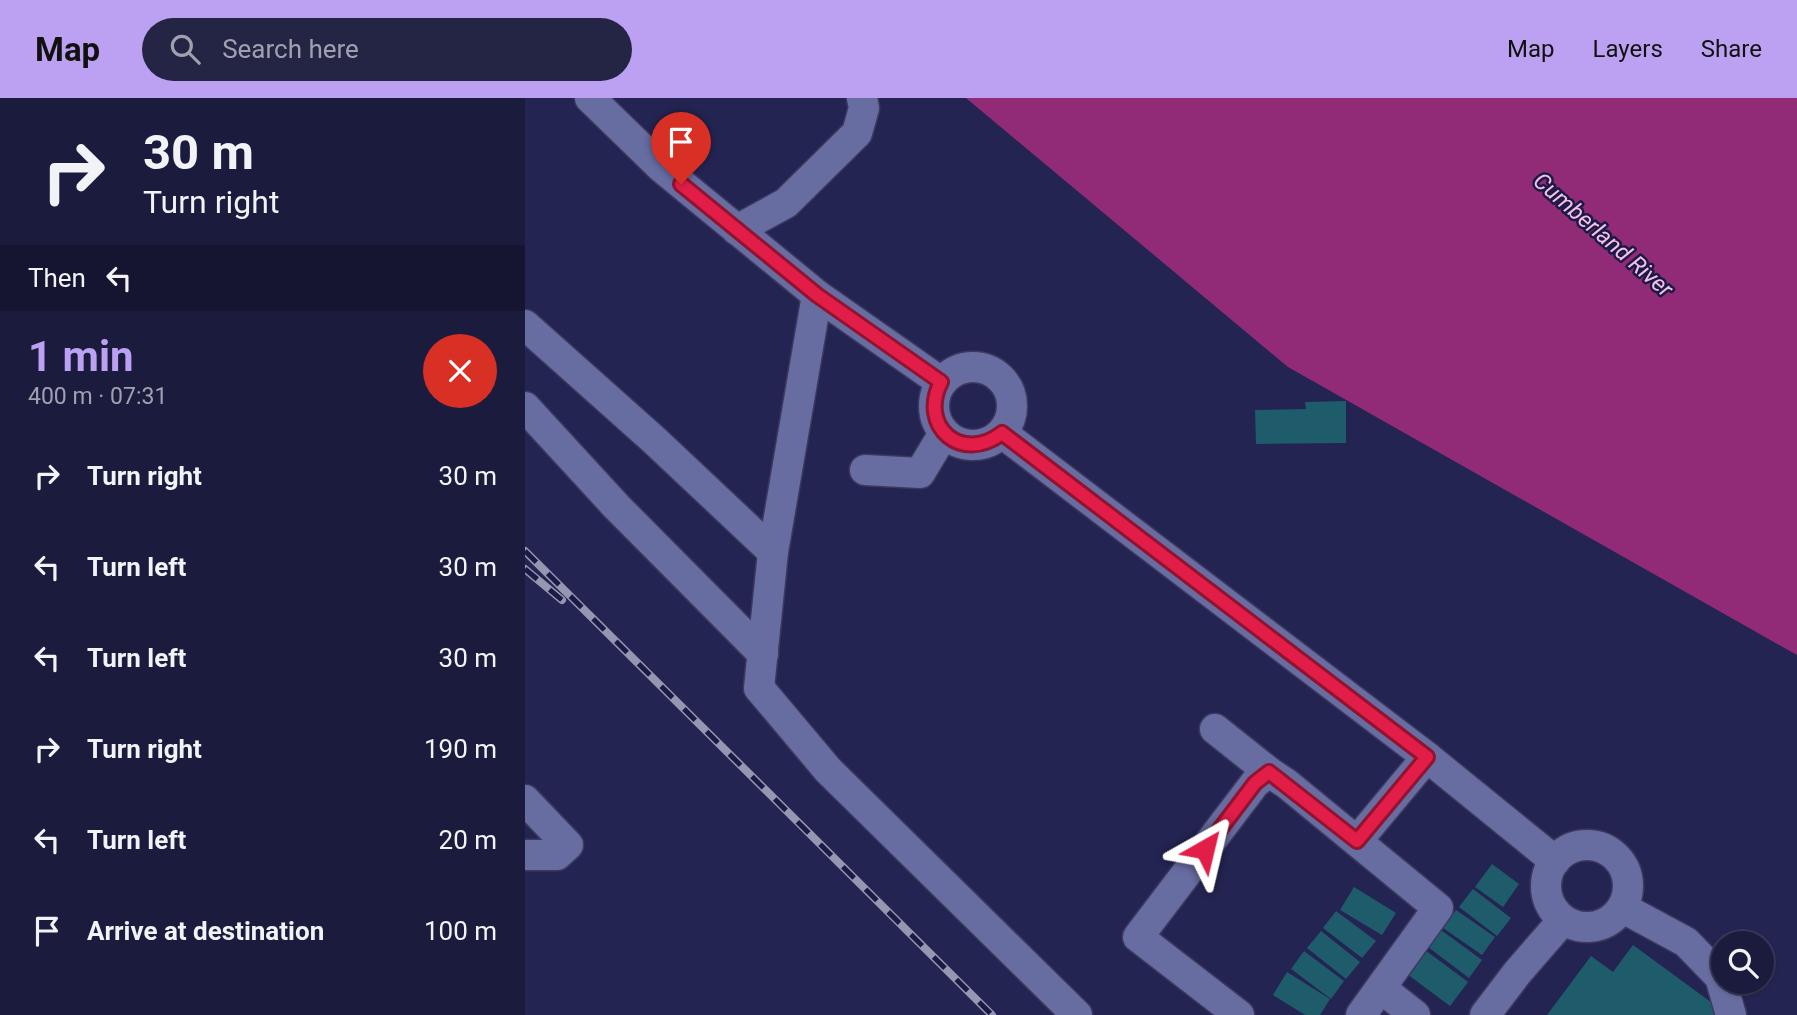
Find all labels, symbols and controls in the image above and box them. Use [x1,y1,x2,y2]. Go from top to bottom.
search box [142,18,632,81]
text: Map [35,30,100,69]
icon: search [166,30,204,68]
text: Search here [222,34,359,64]
text: Map [1507,35,1555,63]
text: Layers [1593,35,1663,63]
text: Share [1701,35,1762,63]
pin [651,112,711,184]
icon: arrive [662,123,700,161]
text: 30 m [143,124,254,181]
icon: right [28,126,119,217]
water label: Cumberland River [1528,167,1679,304]
text: Turn right [143,183,279,221]
icon: left [100,259,138,297]
text: Then [28,263,86,293]
text: 1 min [28,332,134,381]
button: close [423,334,497,408]
text: 400 m · 07:31 [28,383,167,410]
icon: right [28,457,66,495]
text: Turn right [87,461,202,491]
text: 30 m [439,461,497,491]
icon: left [28,548,66,586]
text: Turn left [87,552,186,582]
text: 30 m [439,552,497,582]
icon: left [28,639,66,677]
text: Turn left [87,643,186,673]
text: 30 m [439,643,497,673]
icon: right [28,730,66,768]
text: Turn right [87,734,202,764]
text: 190 m [424,734,497,764]
position arrow [1168,812,1242,886]
icon: left [28,821,66,859]
text: Turn left [87,825,186,855]
text: 20 m [439,825,497,855]
icon: arrive [28,912,66,950]
text: Arrive at destination [87,916,324,946]
text: 100 m [424,916,497,946]
map controls [1711,931,1774,994]
button: search [1711,931,1774,994]

